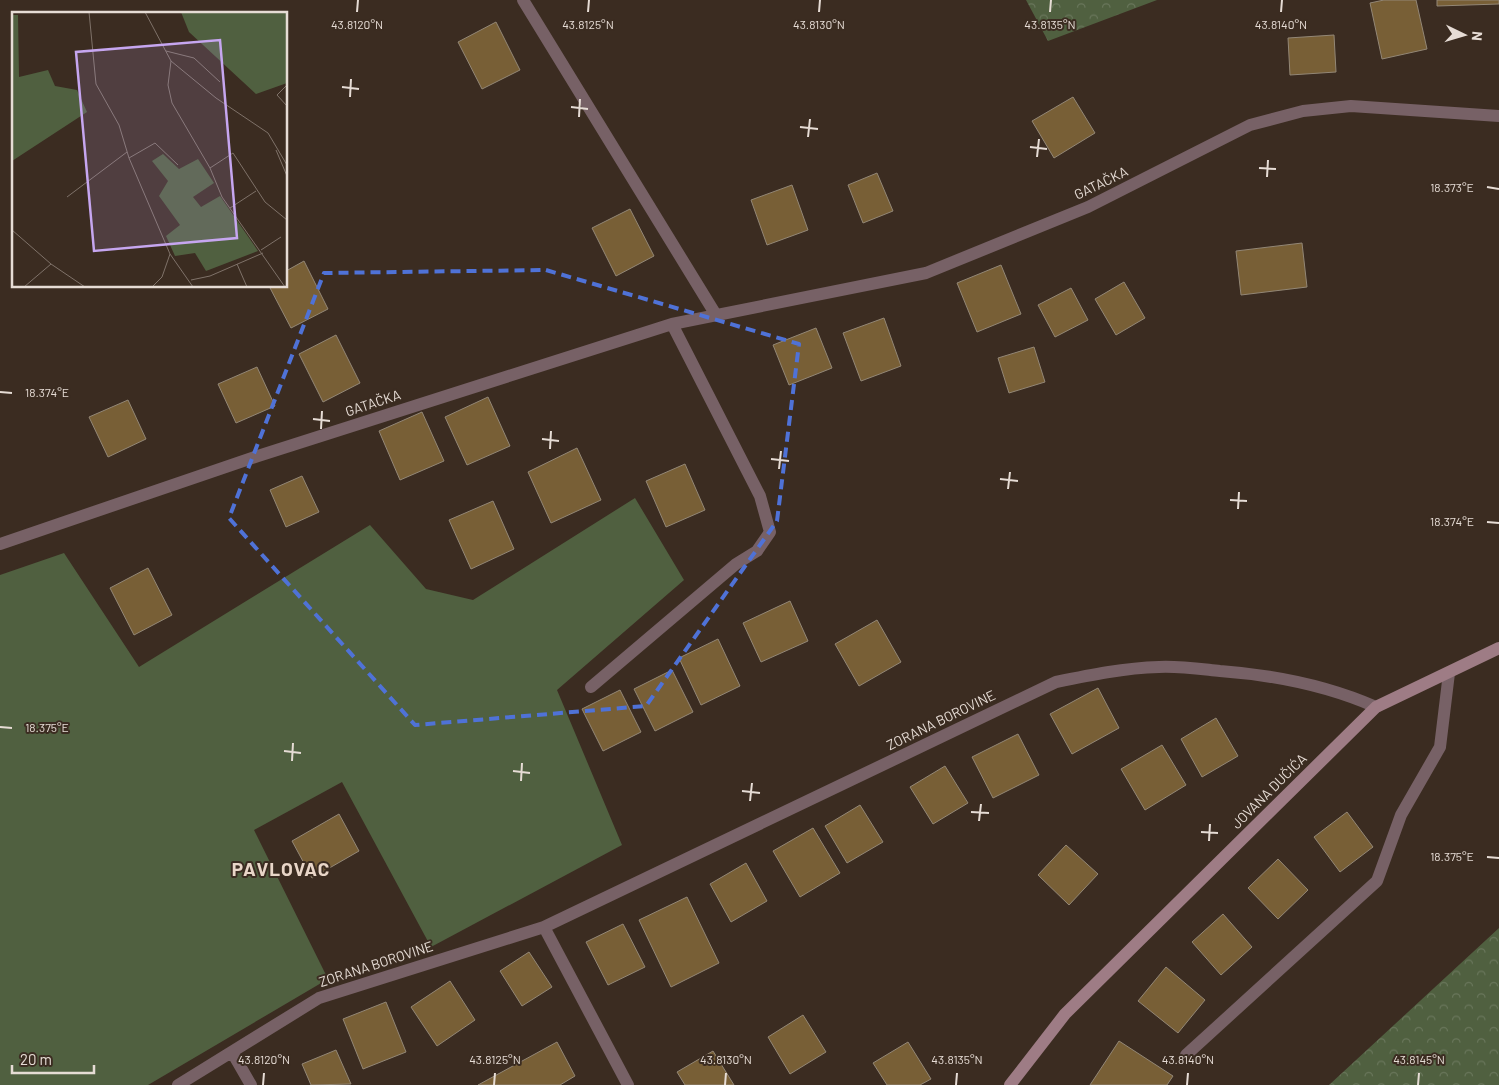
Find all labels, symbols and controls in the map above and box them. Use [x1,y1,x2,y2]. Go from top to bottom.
north arrow [1439,10,1489,60]
inset map [12,12,288,288]
text: 43.8120°N [331,17,383,31]
text: 43.8125°N [562,17,614,31]
text: 43.8130°N [793,17,845,31]
text: 43.8135°N [1024,17,1076,31]
text: 43.8140°N [1255,17,1307,31]
text: N [1469,31,1486,42]
street label: GATAČKA [1071,162,1131,203]
text: 18.373°E [1430,180,1474,194]
text: 18.374°E [25,385,69,399]
street label: GATAČKA [343,385,403,420]
text: 18.374°E [1430,514,1474,528]
street label: ZORANA BOROVINE [884,686,998,753]
text: 18.375°E [25,720,69,734]
street label: JOVANA DUČIĆA [1228,749,1310,832]
text: 18.375°E [1430,849,1474,863]
district label: PAVLOVAC [232,857,330,880]
street label: ZORANA BOROVINE [317,937,435,990]
scale bar [12,1042,95,1074]
text: 20 m [20,1050,52,1068]
text: 43.8120°N [238,1052,290,1066]
text: 43.8125°N [469,1052,521,1066]
text: 43.8130°N [700,1052,752,1066]
text: 43.8135°N [931,1052,983,1066]
text: 43.8140°N [1162,1052,1214,1066]
text: 43.8145°N [1393,1052,1445,1066]

